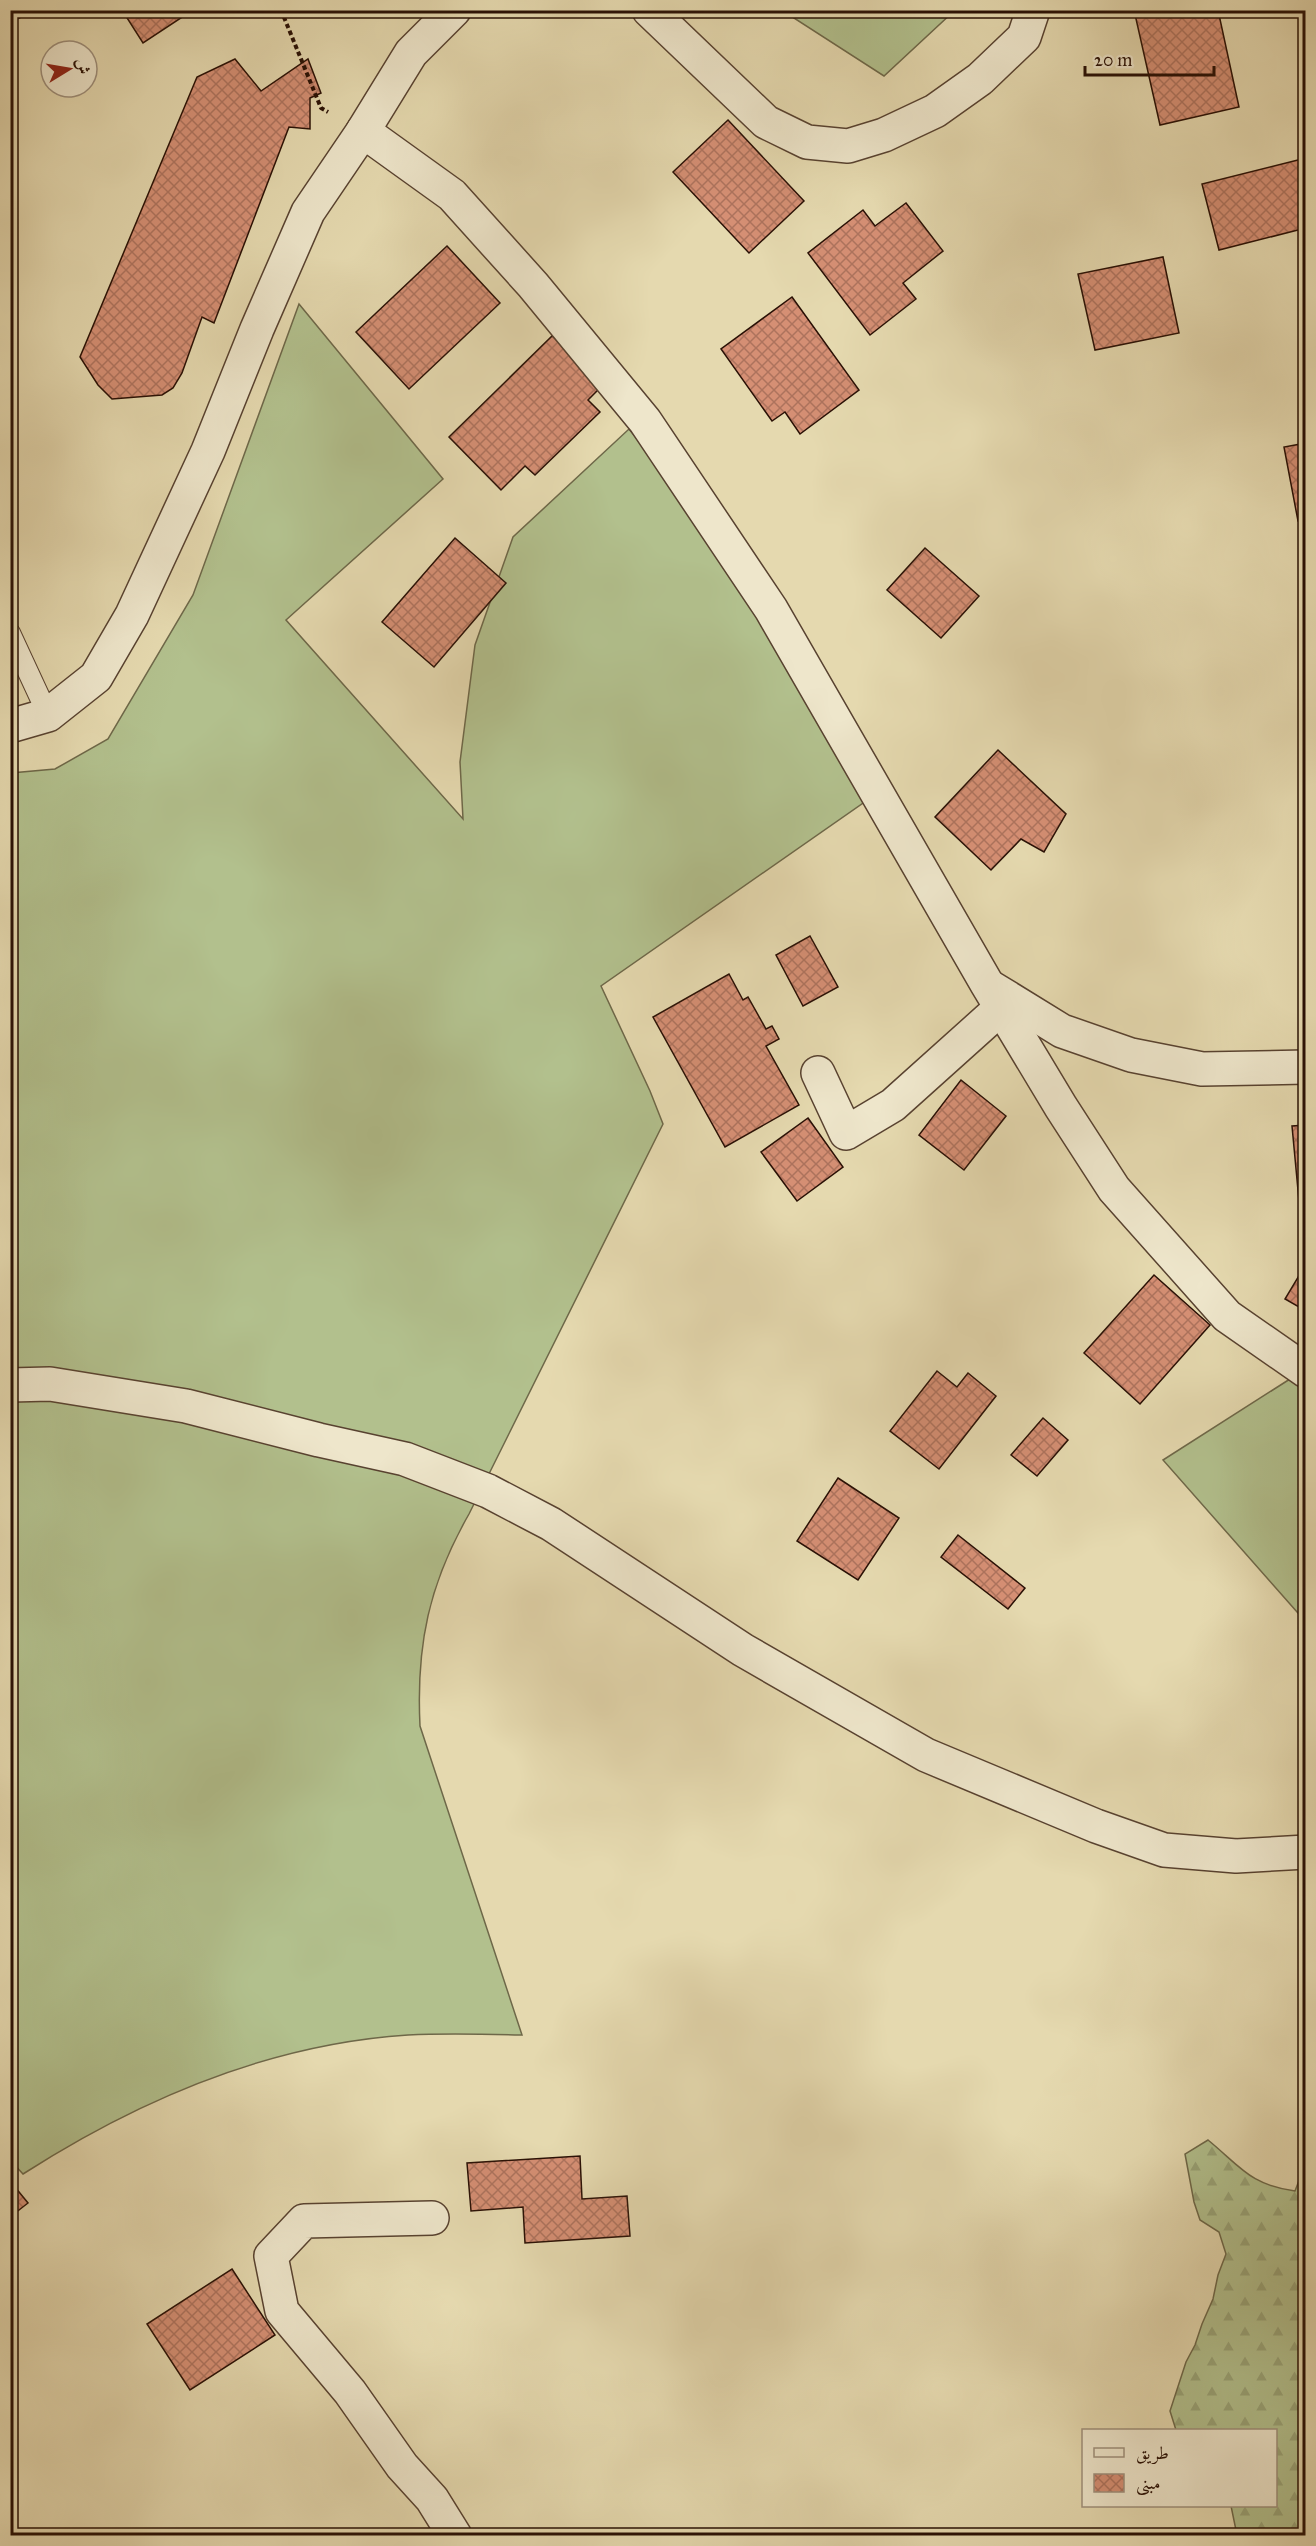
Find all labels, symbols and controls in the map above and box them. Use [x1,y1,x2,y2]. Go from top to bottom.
north arrow [39,39,99,99]
scale bar [1085,39,1214,77]
text: 20 m [1094,49,1132,71]
text: ش [72,57,94,76]
legend [1082,2429,1277,2507]
text: طريق [1136,2442,1169,2465]
text: مبنى [1136,2472,1161,2496]

